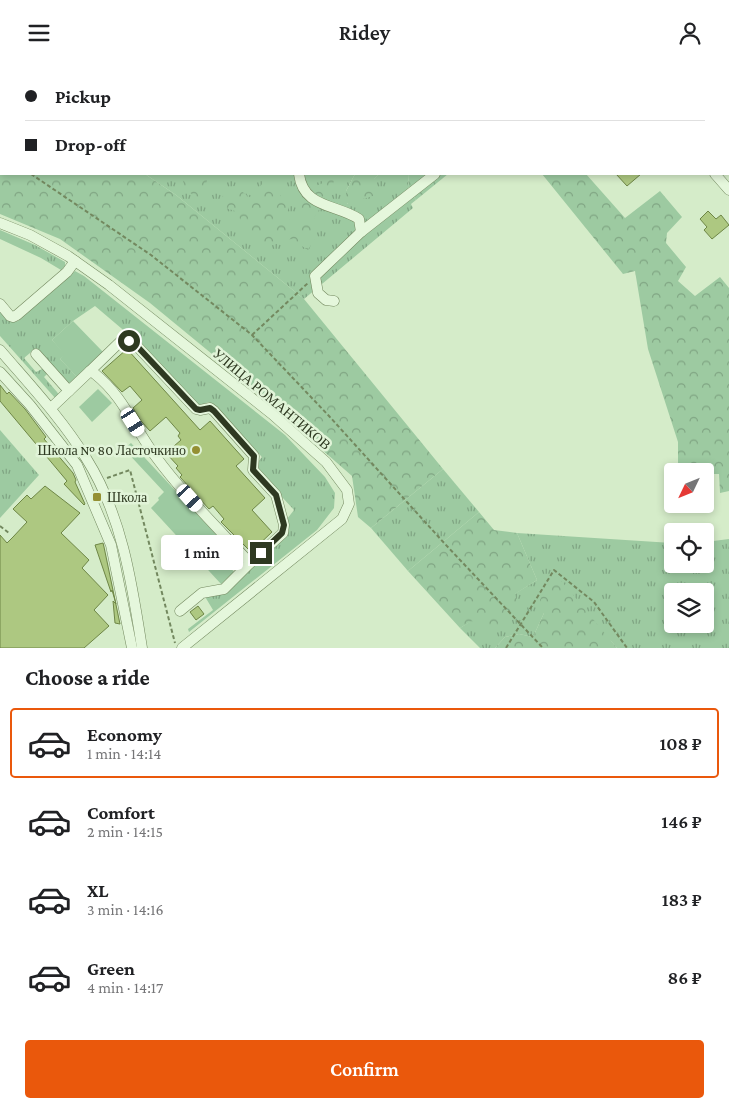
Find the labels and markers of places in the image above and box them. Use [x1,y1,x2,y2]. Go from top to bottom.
place label: Школа № 80 Ласточкино [37,442,186,458]
marker: Школа № 80 Ласточкино [190,444,202,456]
place label: Школа [107,489,148,505]
marker: Школа [91,491,103,503]

